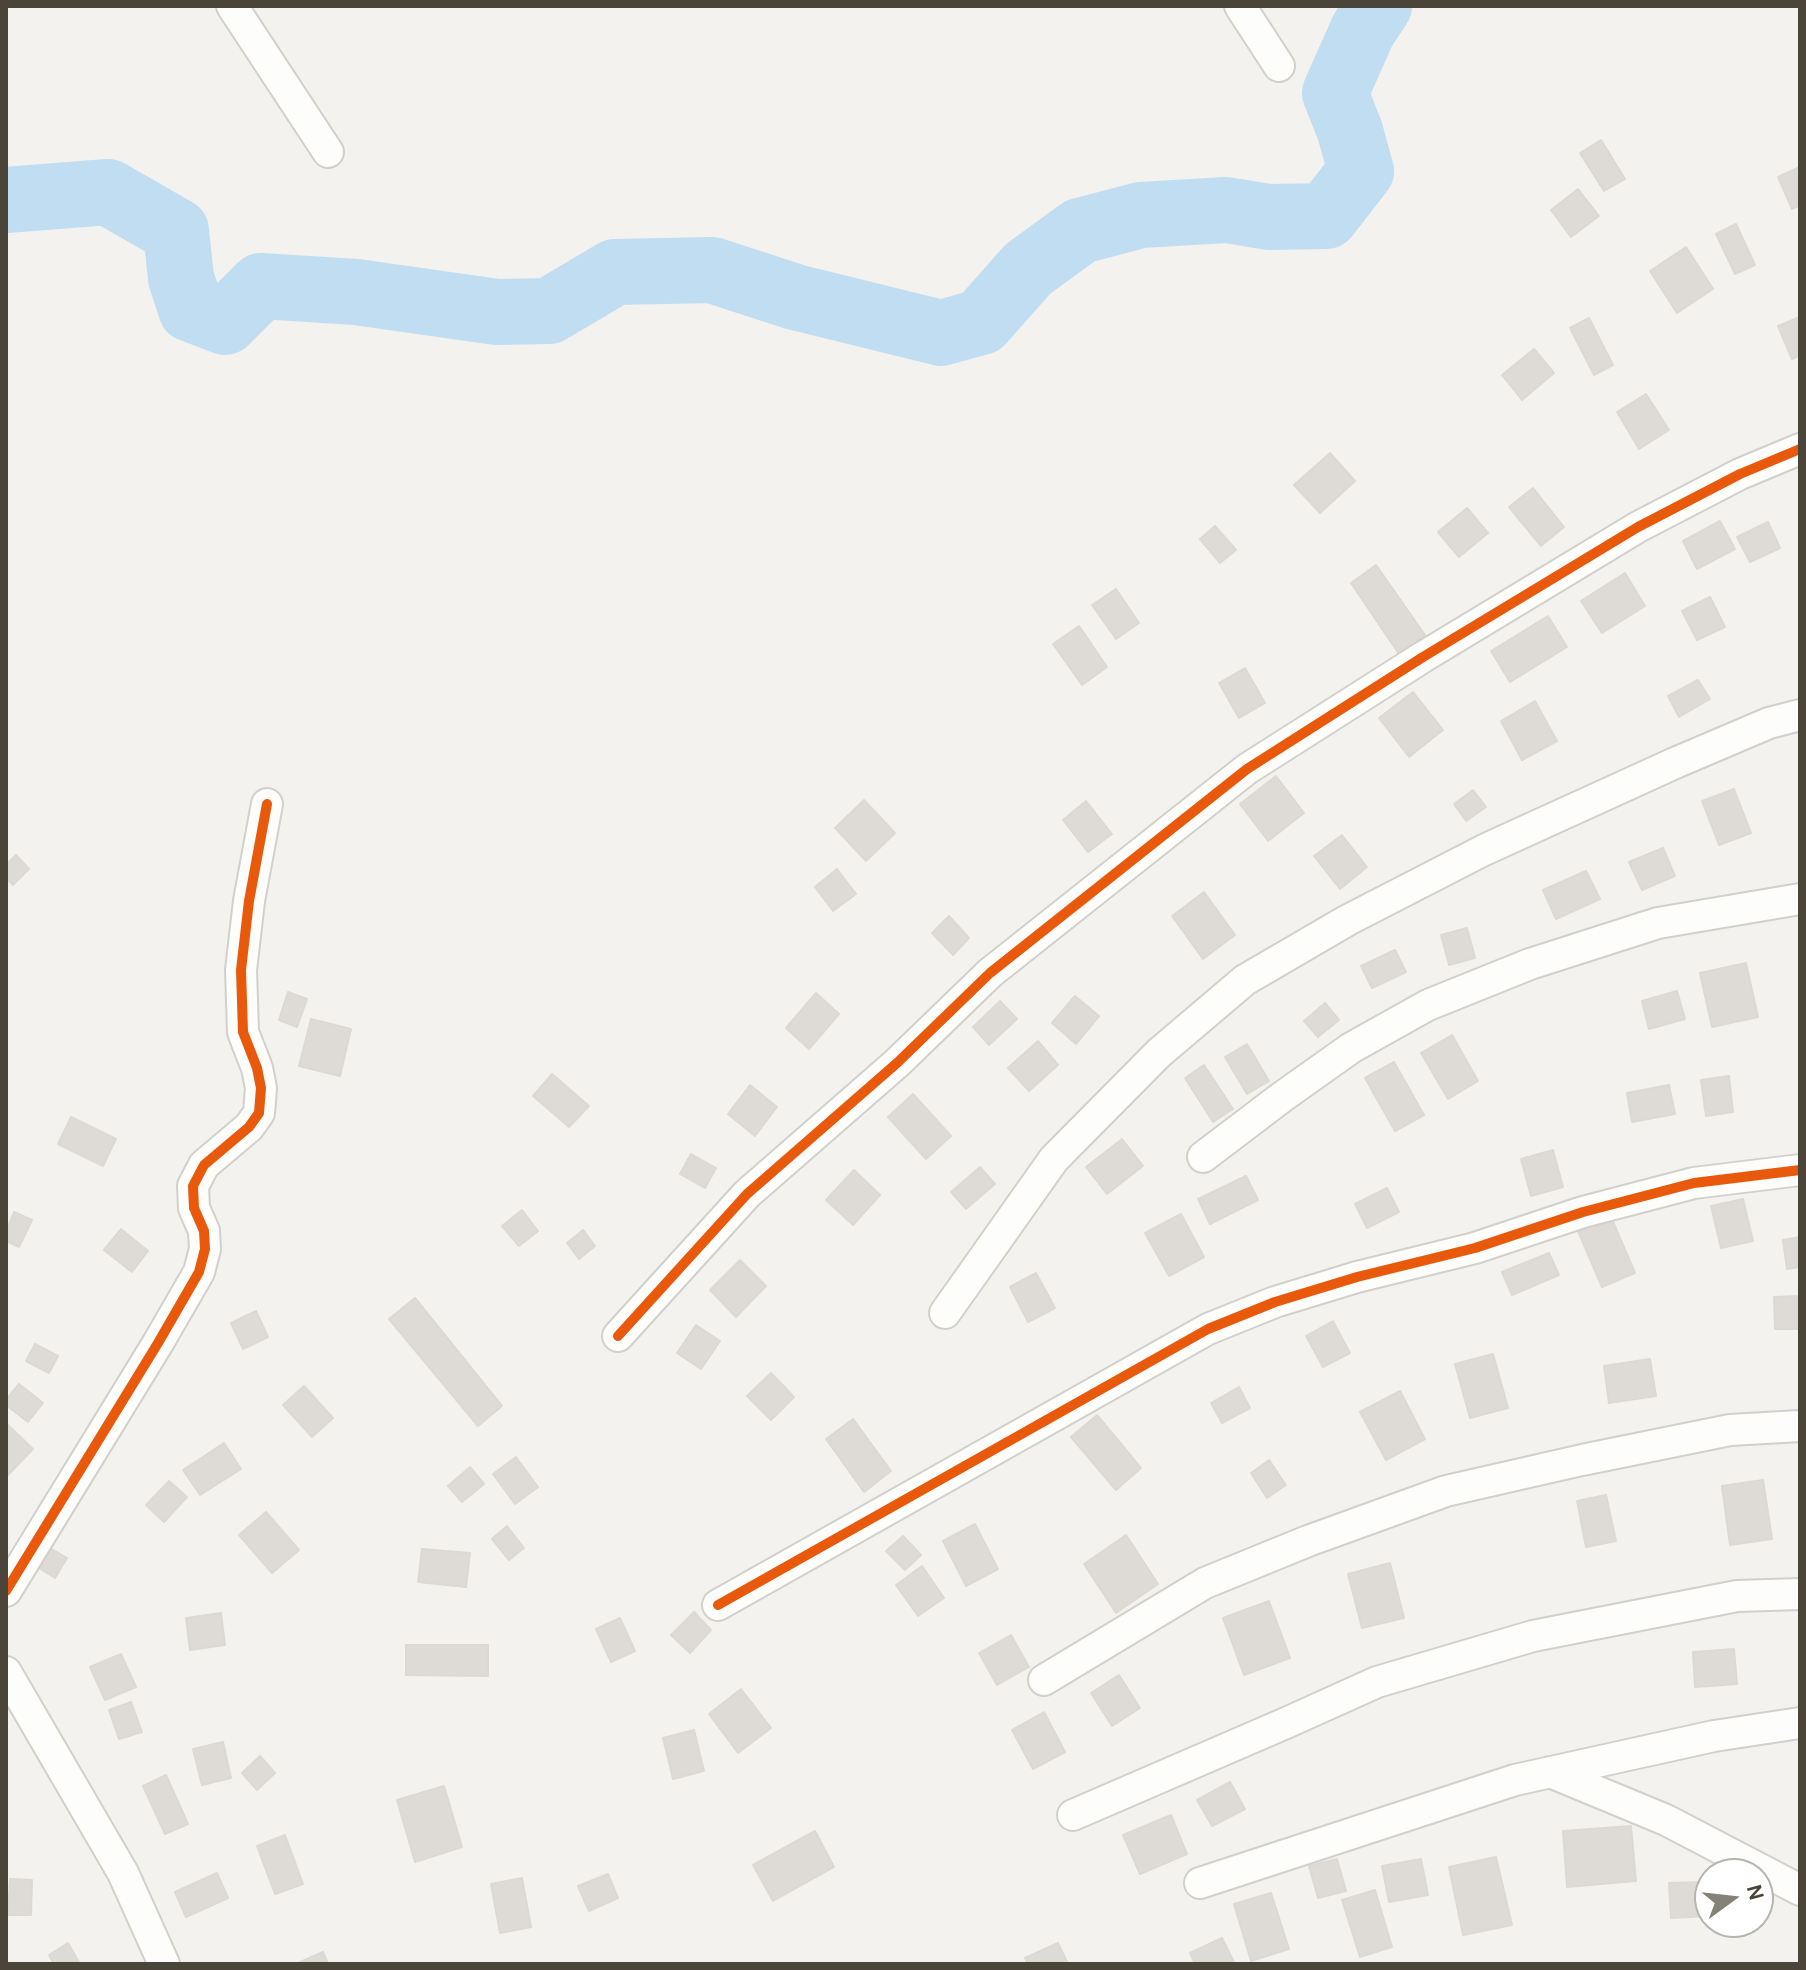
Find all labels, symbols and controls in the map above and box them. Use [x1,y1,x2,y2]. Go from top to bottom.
north arrow [1694,1858,1774,1938]
text: N [1741,1881,1770,1903]

